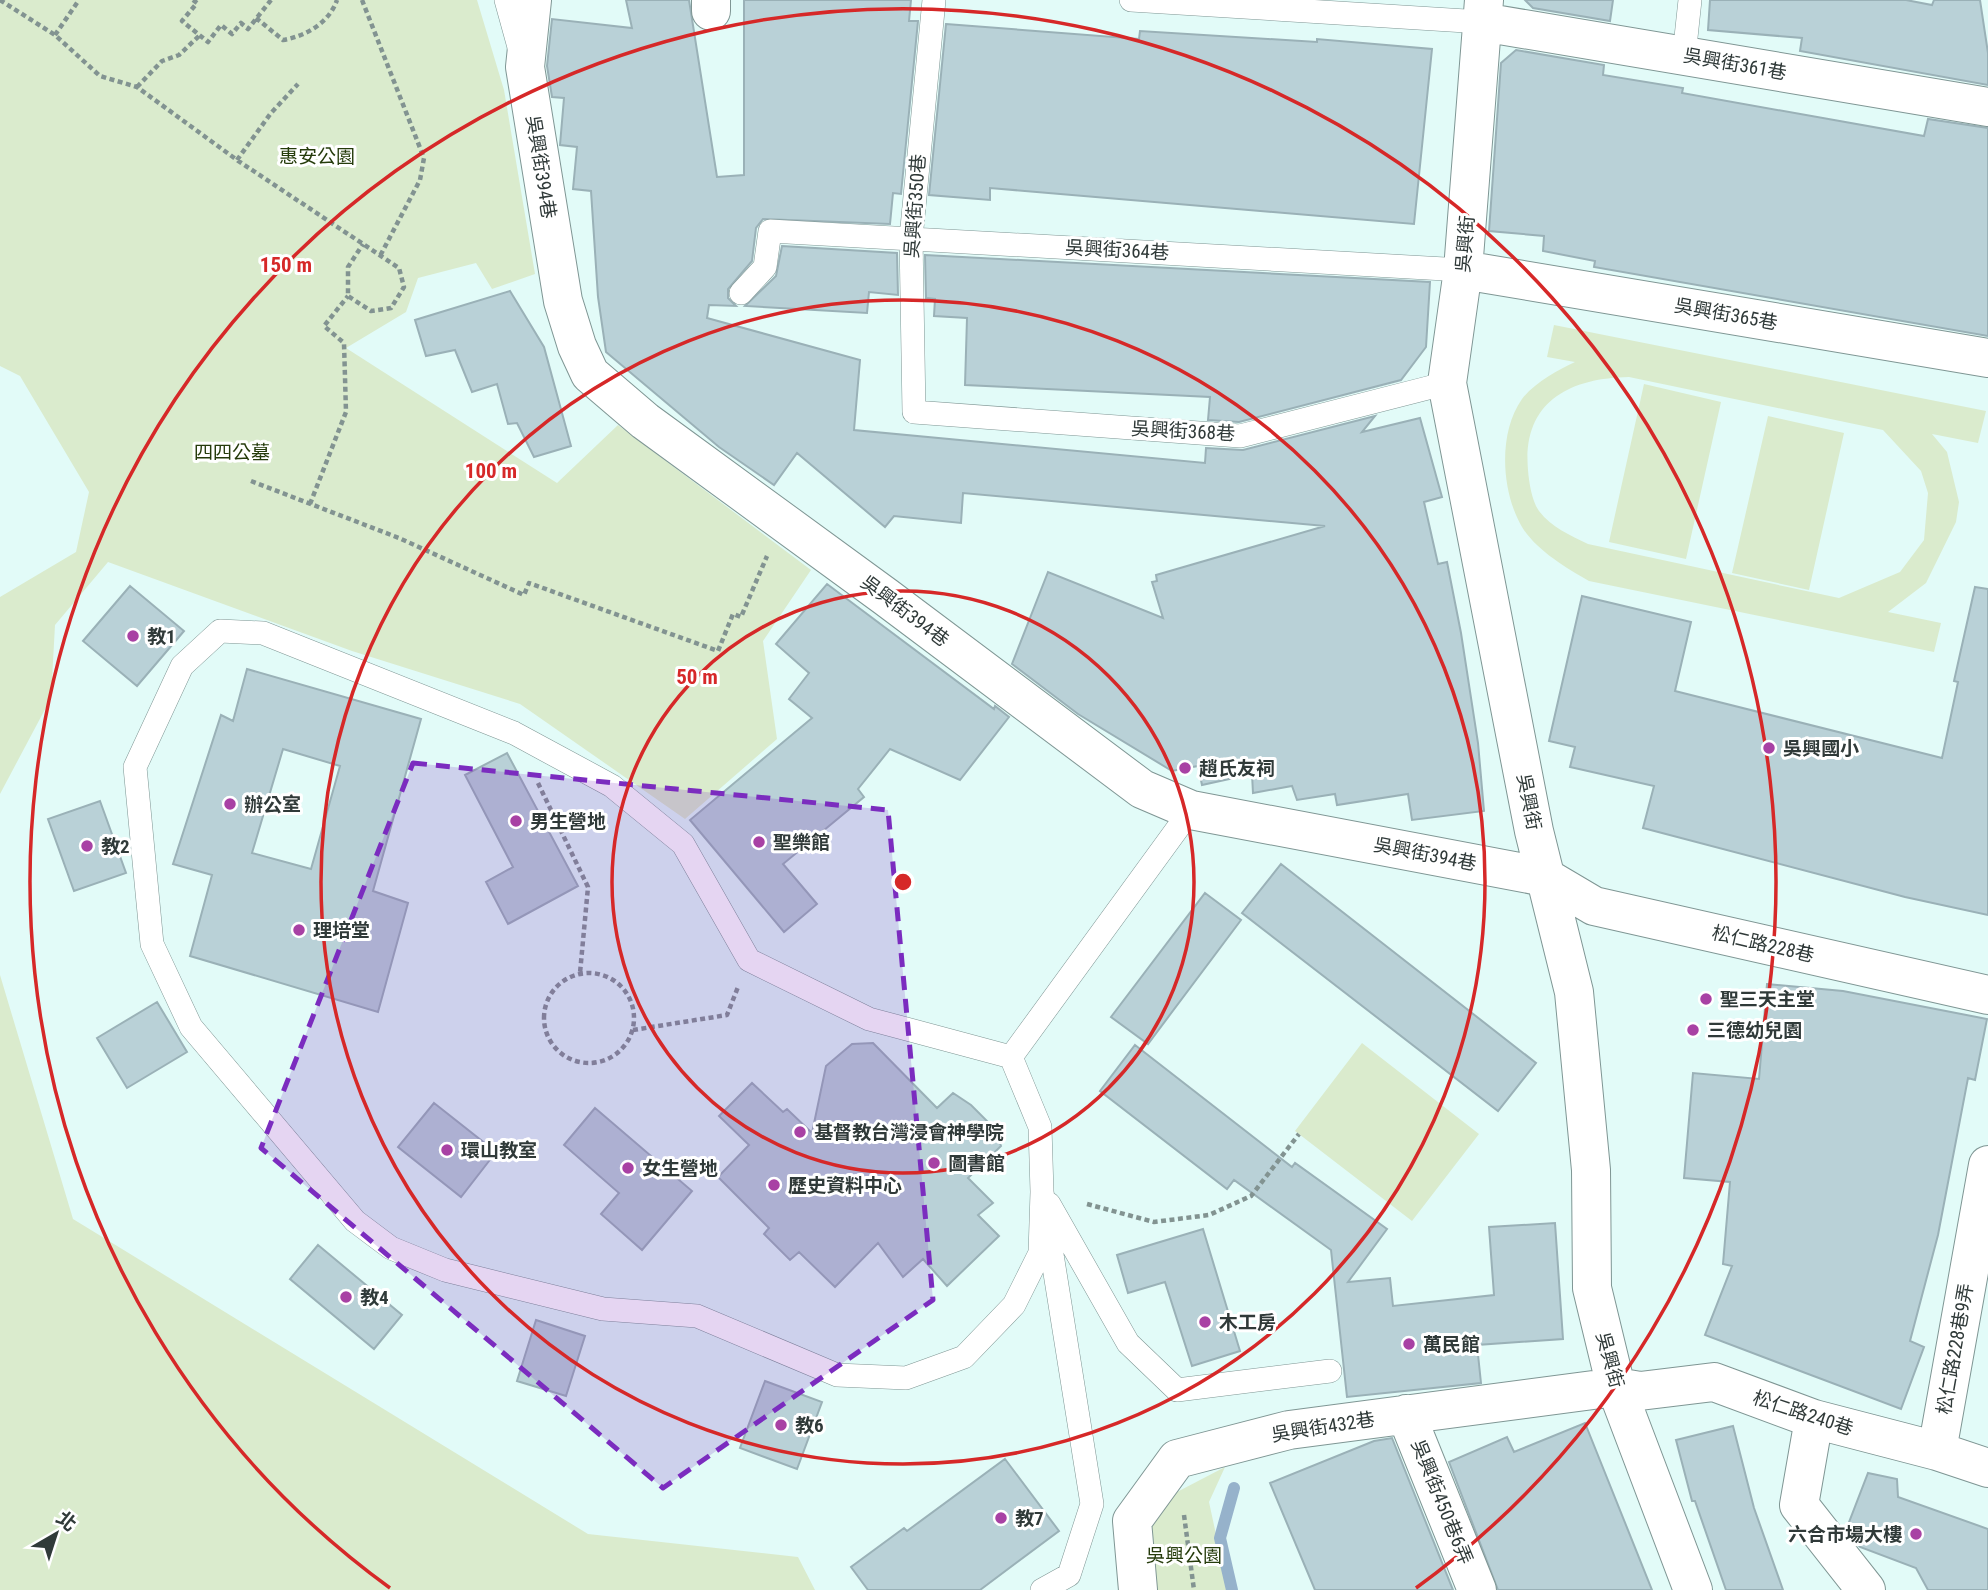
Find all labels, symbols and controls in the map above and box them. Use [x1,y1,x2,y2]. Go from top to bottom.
street label: 吳興街361巷 [1682,44,1788,84]
street label: 吳興街394巷 [521,114,561,220]
park label: 惠安公園 [279,145,355,168]
street label: 吳興街350巷 [900,153,930,259]
street label: 吳興街 [1451,215,1479,273]
street label: 吳興街364巷 [1064,236,1170,264]
text: 150 m [260,253,312,277]
street label: 吳興街365巷 [1673,294,1779,334]
street label: 吳興街368巷 [1130,417,1236,445]
park label: 四四公墓 [194,441,270,464]
text: 100 m [465,459,517,483]
street label: 吳興街394巷 [856,570,954,652]
place label: 教1 [147,625,176,648]
marker: 教1 [125,628,141,644]
text: 50 m [676,665,718,689]
place label: 吳興國小 [1783,737,1859,760]
marker: 吳興國小 [1761,740,1777,756]
place label: 趙氏友祠 [1199,757,1275,780]
marker: 趙氏友祠 [1177,760,1193,776]
street label: 吳興街 [1512,772,1546,832]
place label: 辦公室 [244,793,301,816]
marker: 辦公室 [222,796,238,812]
place label: 男生營地 [530,810,606,833]
marker: 男生營地 [508,813,524,829]
place label: 聖樂館 [773,831,830,854]
street label: 吳興街394巷 [1372,833,1478,875]
marker: 聖樂館 [751,834,767,850]
place label: 教2 [101,835,130,858]
marker: 教2 [79,838,95,854]
centre of rings [891,870,915,894]
place label: 理培堂 [313,919,370,942]
street label: 松仁路228巷 [1710,921,1816,967]
marker: 理培堂 [291,922,307,938]
place label: 聖三天主堂 [1720,988,1815,1011]
marker: 聖三天主堂 [1698,991,1714,1007]
place label: 三德幼兒園 [1707,1019,1802,1042]
marker: 三德幼兒園 [1685,1022,1701,1038]
place label: 基督教台灣浸會神學院 [814,1121,1004,1144]
marker: 基督教台灣浸會神學院 [792,1124,808,1140]
place label: 環山教室 [461,1139,537,1162]
marker: 環山教室 [439,1142,455,1158]
place label: 圖書館 [948,1152,1005,1175]
marker: 圖書館 [926,1155,942,1171]
place label: 女生營地 [642,1157,718,1180]
marker: 女生營地 [620,1160,636,1176]
place label: 歷史資料中心 [788,1174,902,1197]
marker: 歷史資料中心 [766,1177,782,1193]
street label: 松仁路228巷9弄 [1932,1282,1978,1416]
place label: 教4 [360,1286,389,1309]
marker: 教4 [338,1289,354,1305]
place label: 木工房 [1219,1311,1276,1334]
marker: 木工房 [1197,1314,1213,1330]
street label: 吳興街 [1592,1329,1628,1391]
place label: 萬民館 [1423,1333,1480,1356]
marker: 萬民館 [1401,1336,1417,1352]
street label: 松仁路240巷 [1750,1386,1856,1440]
street label: 吳興街432巷 [1270,1407,1376,1447]
place label: 教6 [795,1414,824,1437]
marker: 教6 [773,1417,789,1433]
street label: 吳興街450巷6弄 [1407,1436,1477,1568]
north arrow [21,1499,91,1569]
text: 北 [52,1506,81,1536]
place label: 教7 [1015,1507,1044,1530]
marker: 教7 [993,1510,1009,1526]
place label: 六合市場大樓 [1788,1523,1902,1546]
marker: 六合市場大樓 [1908,1526,1924,1542]
park label: 吳興公園 [1146,1544,1222,1567]

